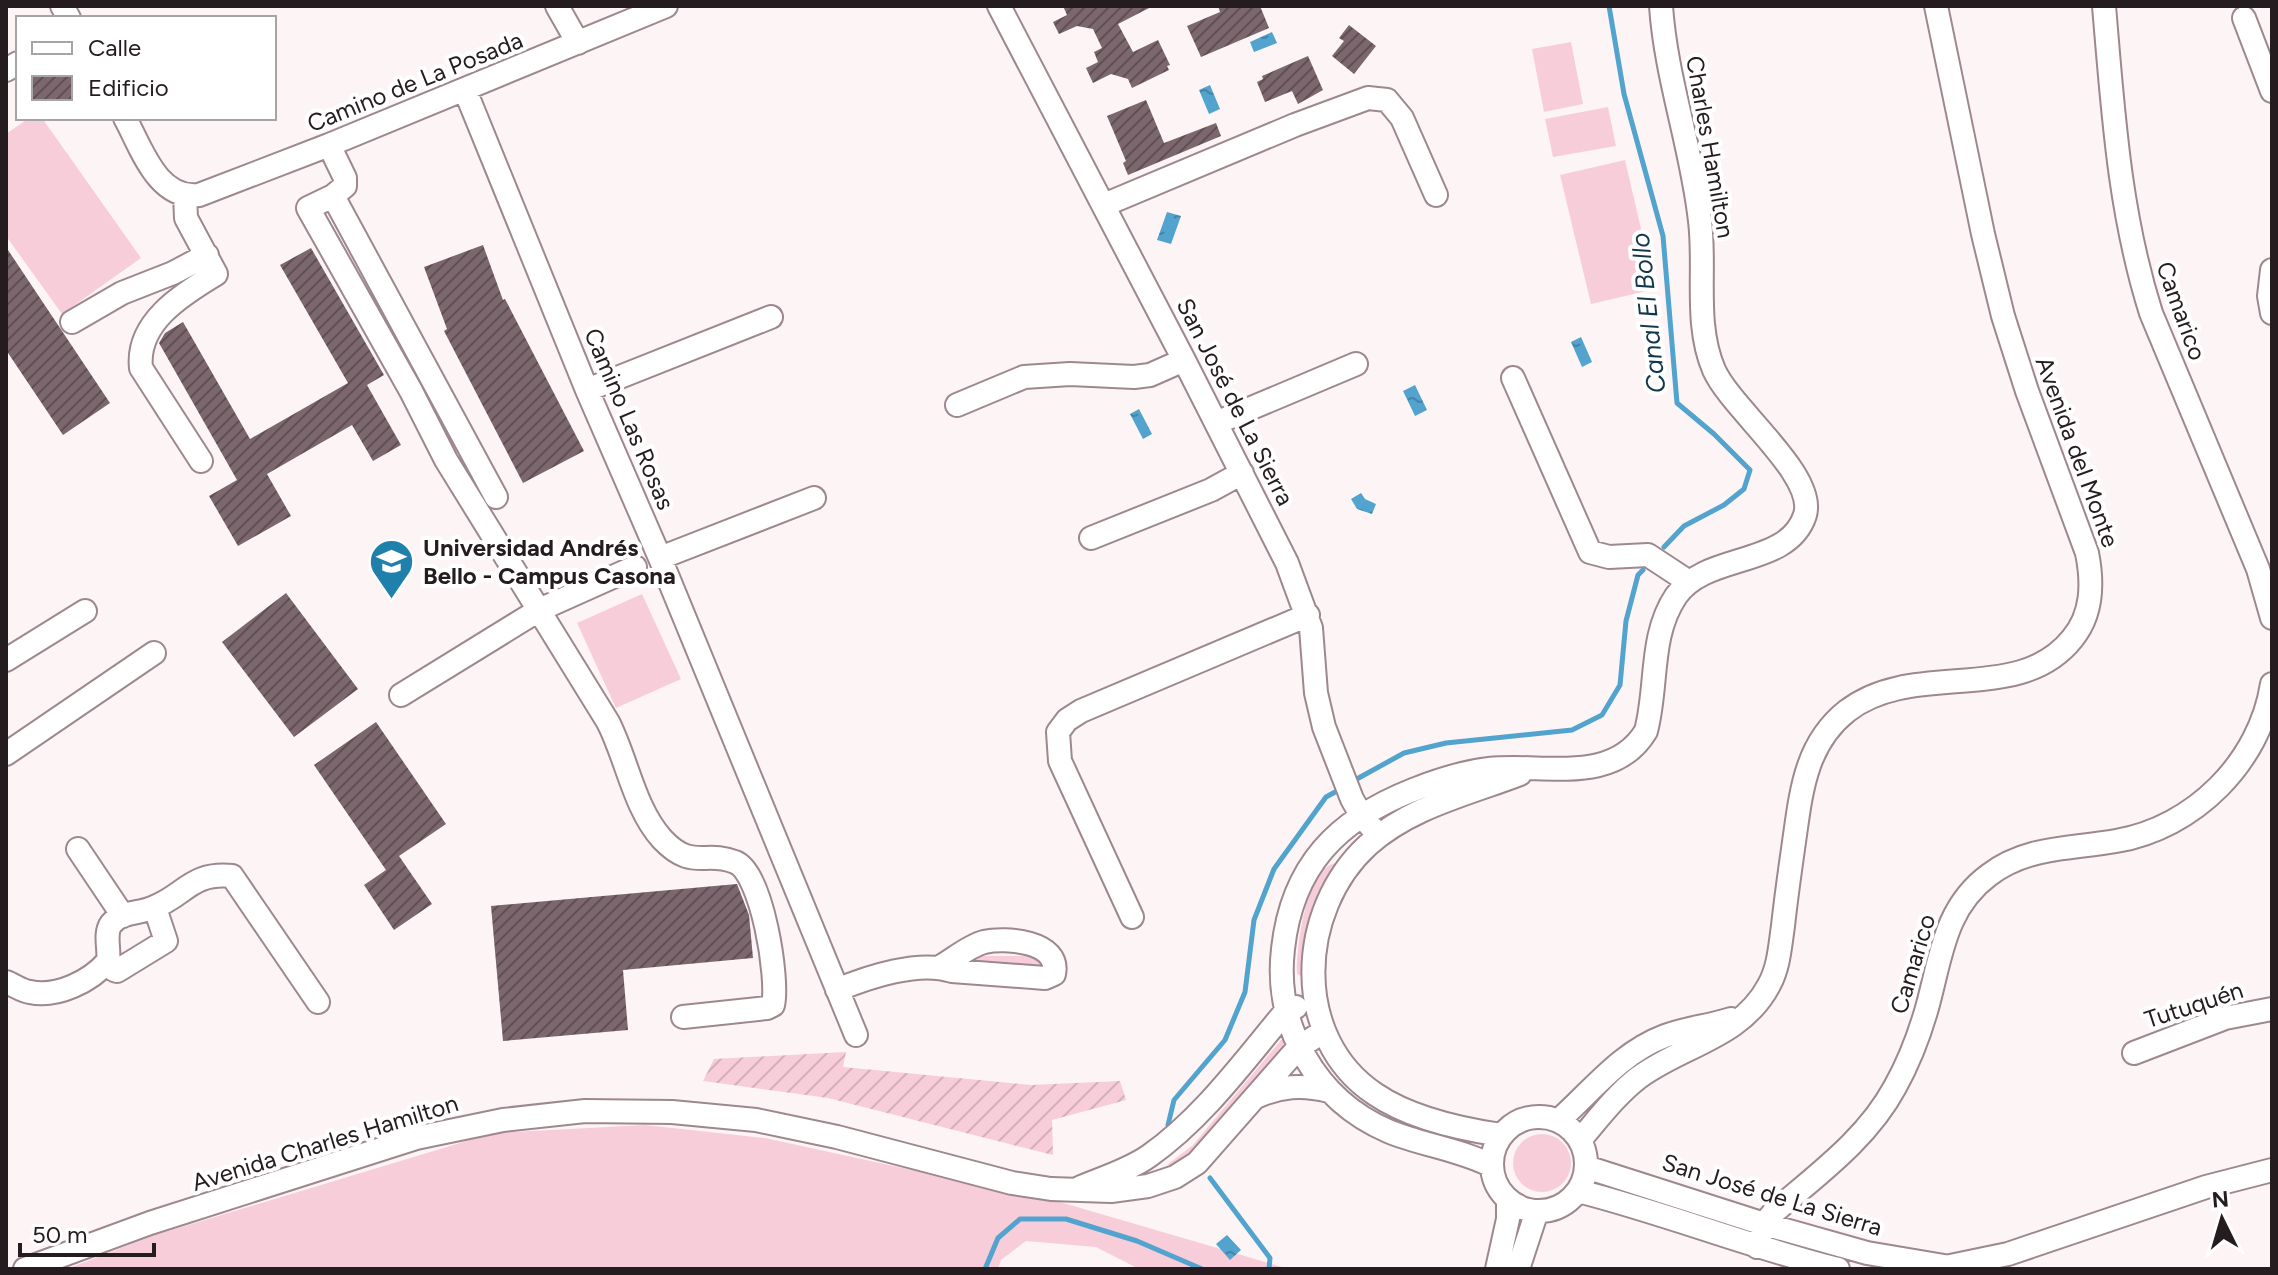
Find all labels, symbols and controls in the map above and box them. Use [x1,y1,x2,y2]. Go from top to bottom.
legend [16,16,276,120]
street label: Camino de La Posada [303,25,527,138]
text: Calle [88,33,141,62]
street label: Charles Hamilton [1680,54,1741,240]
text: Edificio [88,73,169,102]
water label: Canal El Bollo [1624,231,1672,395]
street label: Camarico [2150,258,2213,364]
street label: San José de La Sierra [1171,293,1300,510]
street label: Camino Las Rosas [578,324,681,514]
street label: Avenida del Monte [2030,353,2125,551]
place label: Universidad Andrés Bello - Campus Casona [423,533,676,590]
school or university icon: Universidad Andrés Bello - Campus Casona [368,538,416,601]
street label: Camarico [1884,910,1941,1017]
street label: Tutuquén [2141,975,2247,1034]
street label: Avenida Charles Hamilton [188,1088,461,1197]
street label: San José de La Sierra [1659,1147,1886,1242]
north arrow [2182,1179,2262,1259]
text: N [2211,1185,2230,1214]
scale bar [20,1207,154,1257]
text: 50 m [32,1220,88,1249]

